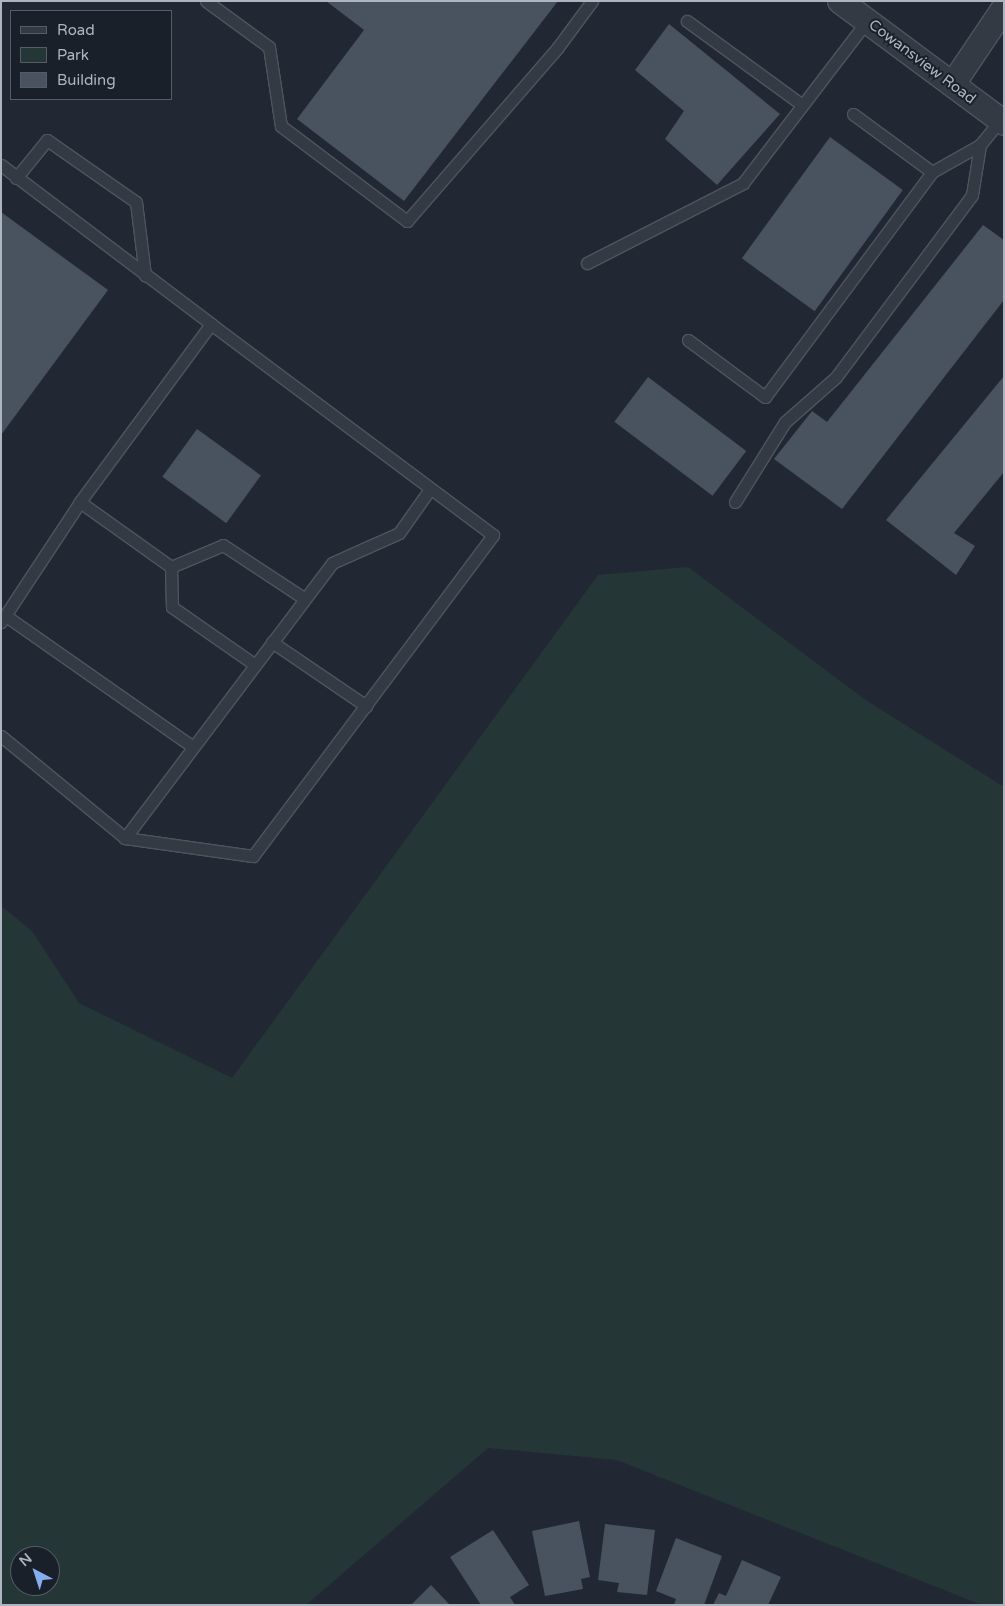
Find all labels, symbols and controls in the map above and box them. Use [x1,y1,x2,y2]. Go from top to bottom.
legend [10,10,172,100]
street label: Cowansview Road [865,16,979,108]
text: Road [57,21,95,39]
text: Park [57,46,89,64]
text: Building [57,71,116,89]
north arrow [10,1546,60,1596]
text: N [16,1550,35,1570]

